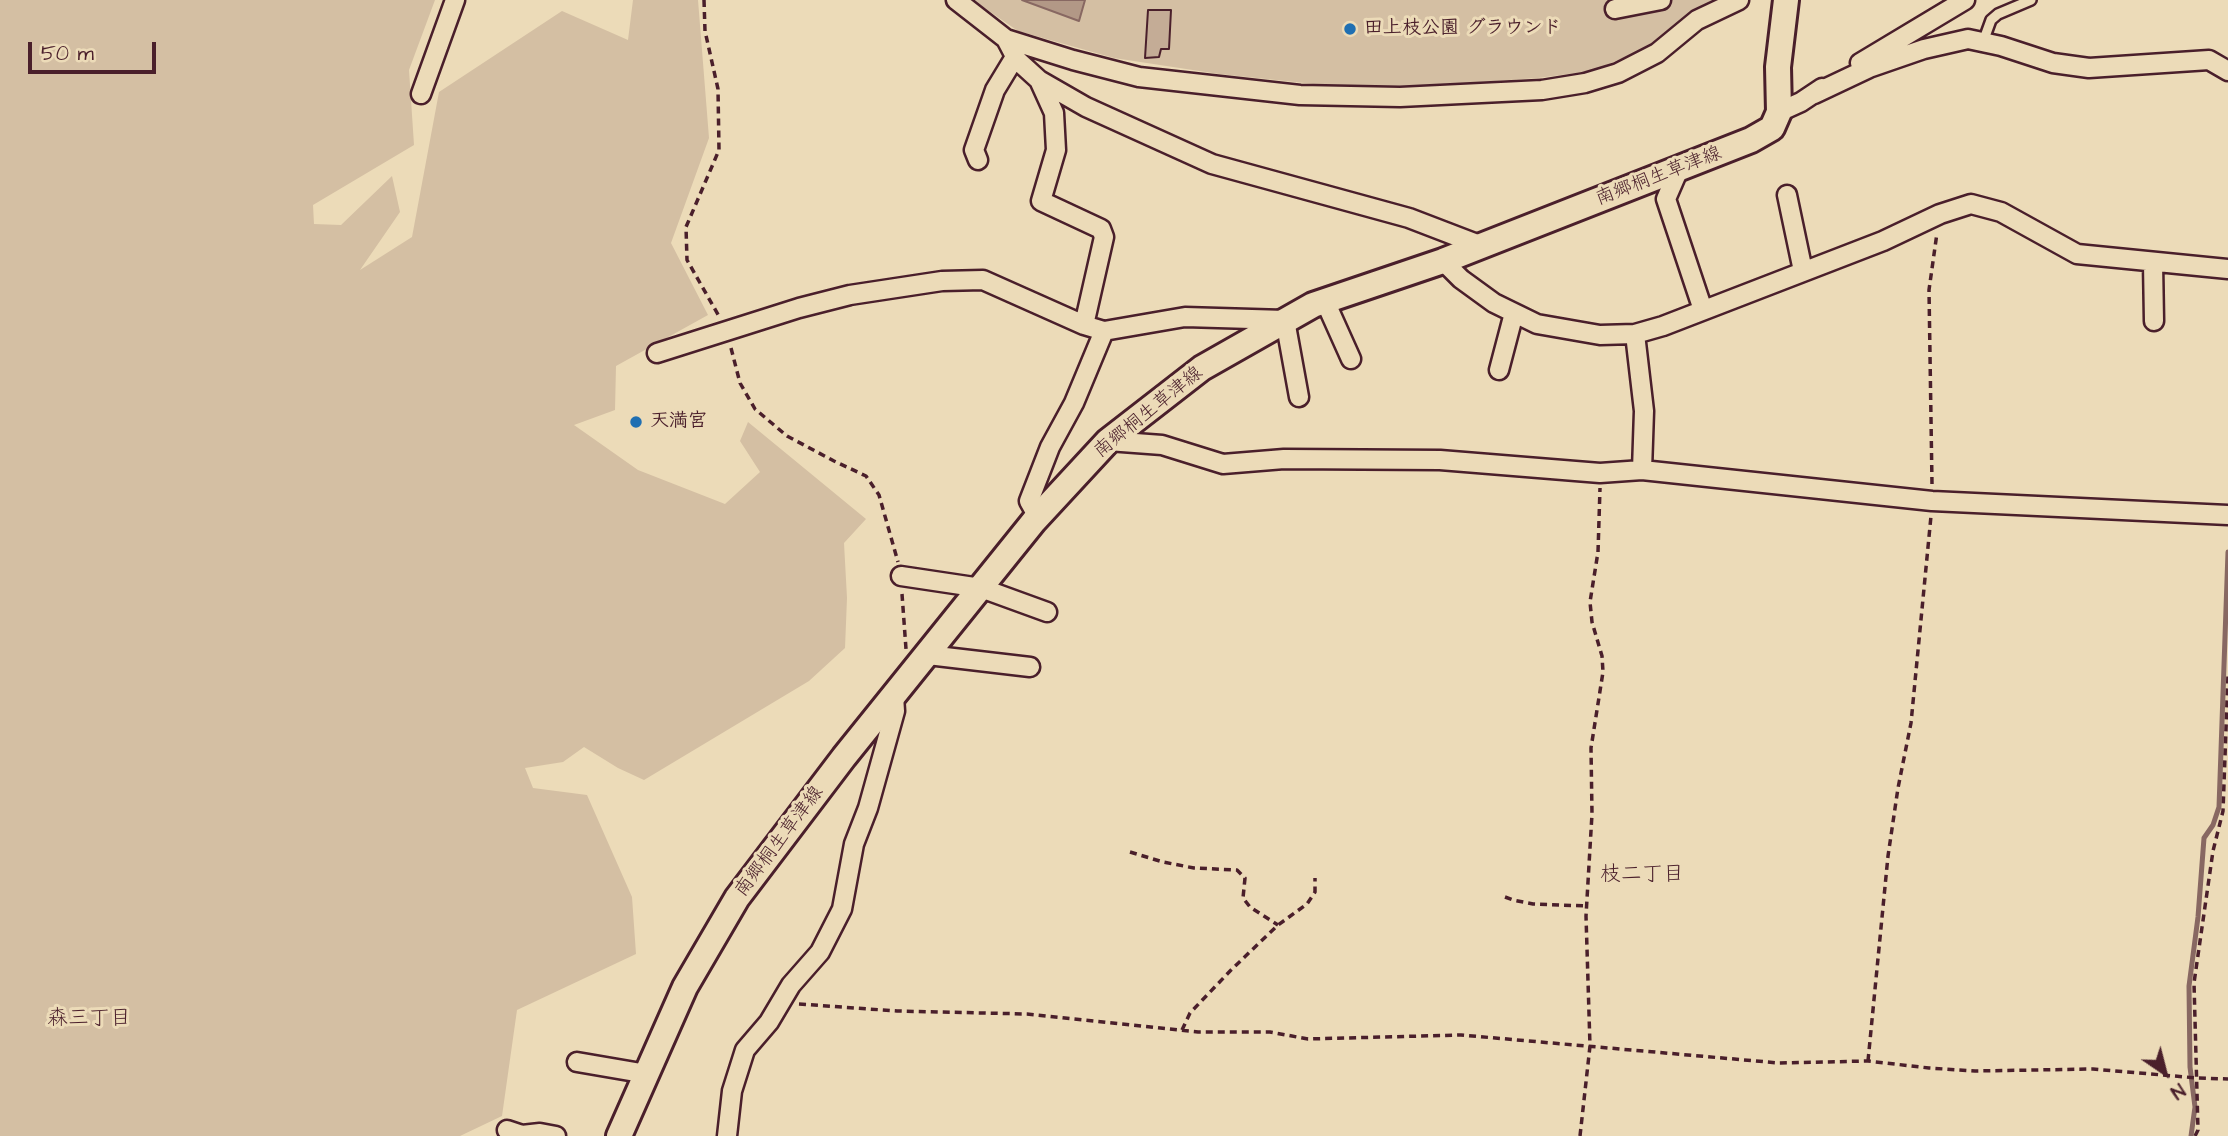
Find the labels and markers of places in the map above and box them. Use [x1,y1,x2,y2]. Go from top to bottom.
place label: 田上枝公園 グラウンド [1364,18,1562,40]
marker: 田上枝公園 グラウンド [1342,21,1358,37]
place label: 天満宮 [650,411,707,433]
marker: 天満宮 [628,414,644,430]

